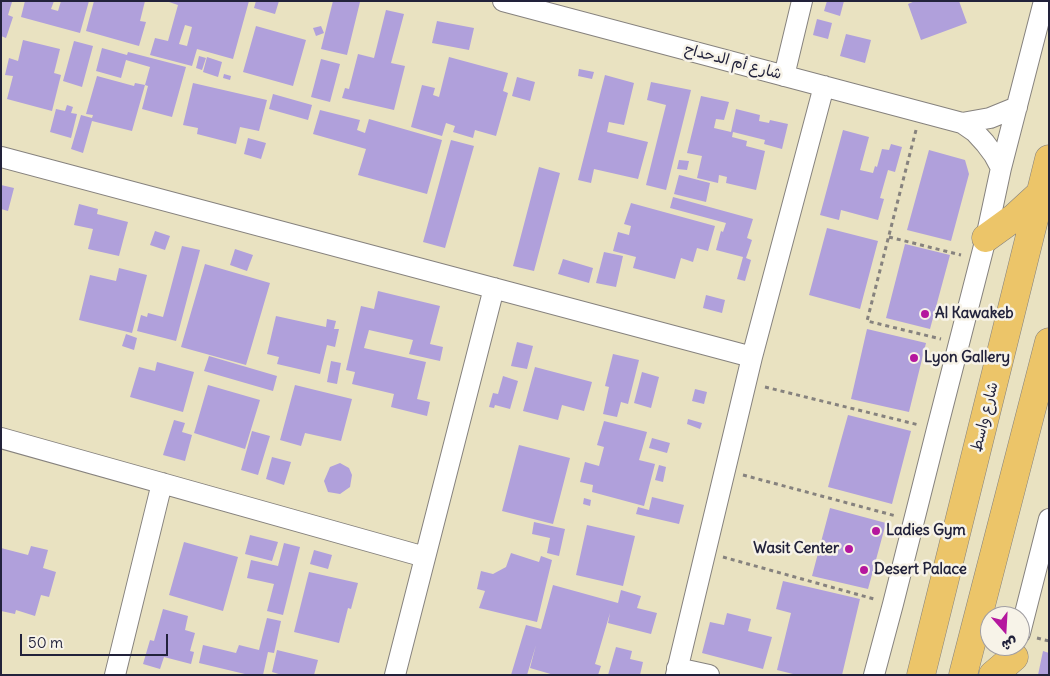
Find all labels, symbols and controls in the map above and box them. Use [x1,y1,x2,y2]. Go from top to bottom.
street label: شارع أم الدحداح [682,40,784,84]
place label: Al Kawakeb [935,305,1014,323]
marker: Al Kawakeb [919,308,931,320]
place label: Lyon Gallery [924,349,1010,367]
marker: Lyon Gallery [908,352,920,364]
street label: شارع واسط [968,380,1002,454]
place label: Ladies Gym [886,522,966,540]
marker: Ladies Gym [870,525,882,537]
place label: Wasit Center [753,540,839,558]
marker: Wasit Center [843,543,855,555]
place label: Desert Palace [874,561,967,579]
marker: Desert Palace [858,564,870,576]
north arrow [980,606,1030,656]
scale bar [22,624,170,656]
text: 50 m [28,633,63,652]
text: ش [999,633,1020,655]

